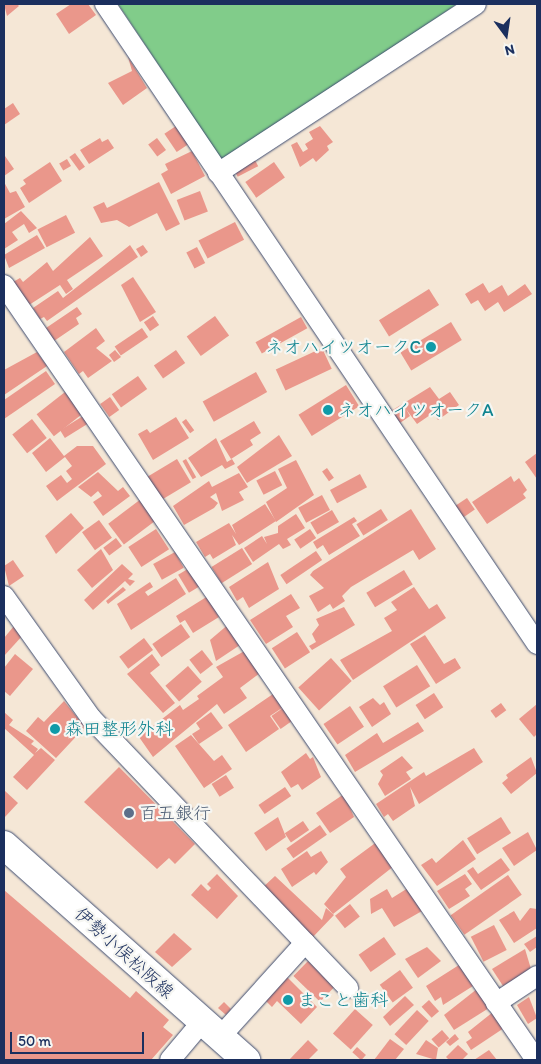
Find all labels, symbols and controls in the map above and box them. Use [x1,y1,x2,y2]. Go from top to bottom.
north arrow [481,10,531,60]
text: N [503,41,516,59]
place label: ネオハイツオークC [265,336,421,358]
marker: ネオハイツオークC [425,341,437,353]
place label: ネオハイツオークA [338,399,494,421]
marker: ネオハイツオークA [322,404,334,416]
place label: 森田整形外科 [65,718,173,740]
marker: 森田整形外科 [49,723,61,735]
place label: 百五銀行 [139,802,211,824]
marker: 百五銀行 [123,807,135,819]
street label: 伊勢小俣松阪線 [70,903,178,1003]
place label: まこと歯科 [298,989,388,1011]
marker: まこと歯科 [282,994,294,1006]
scale bar [12,1022,146,1054]
text: 50 m [18,1032,51,1050]

